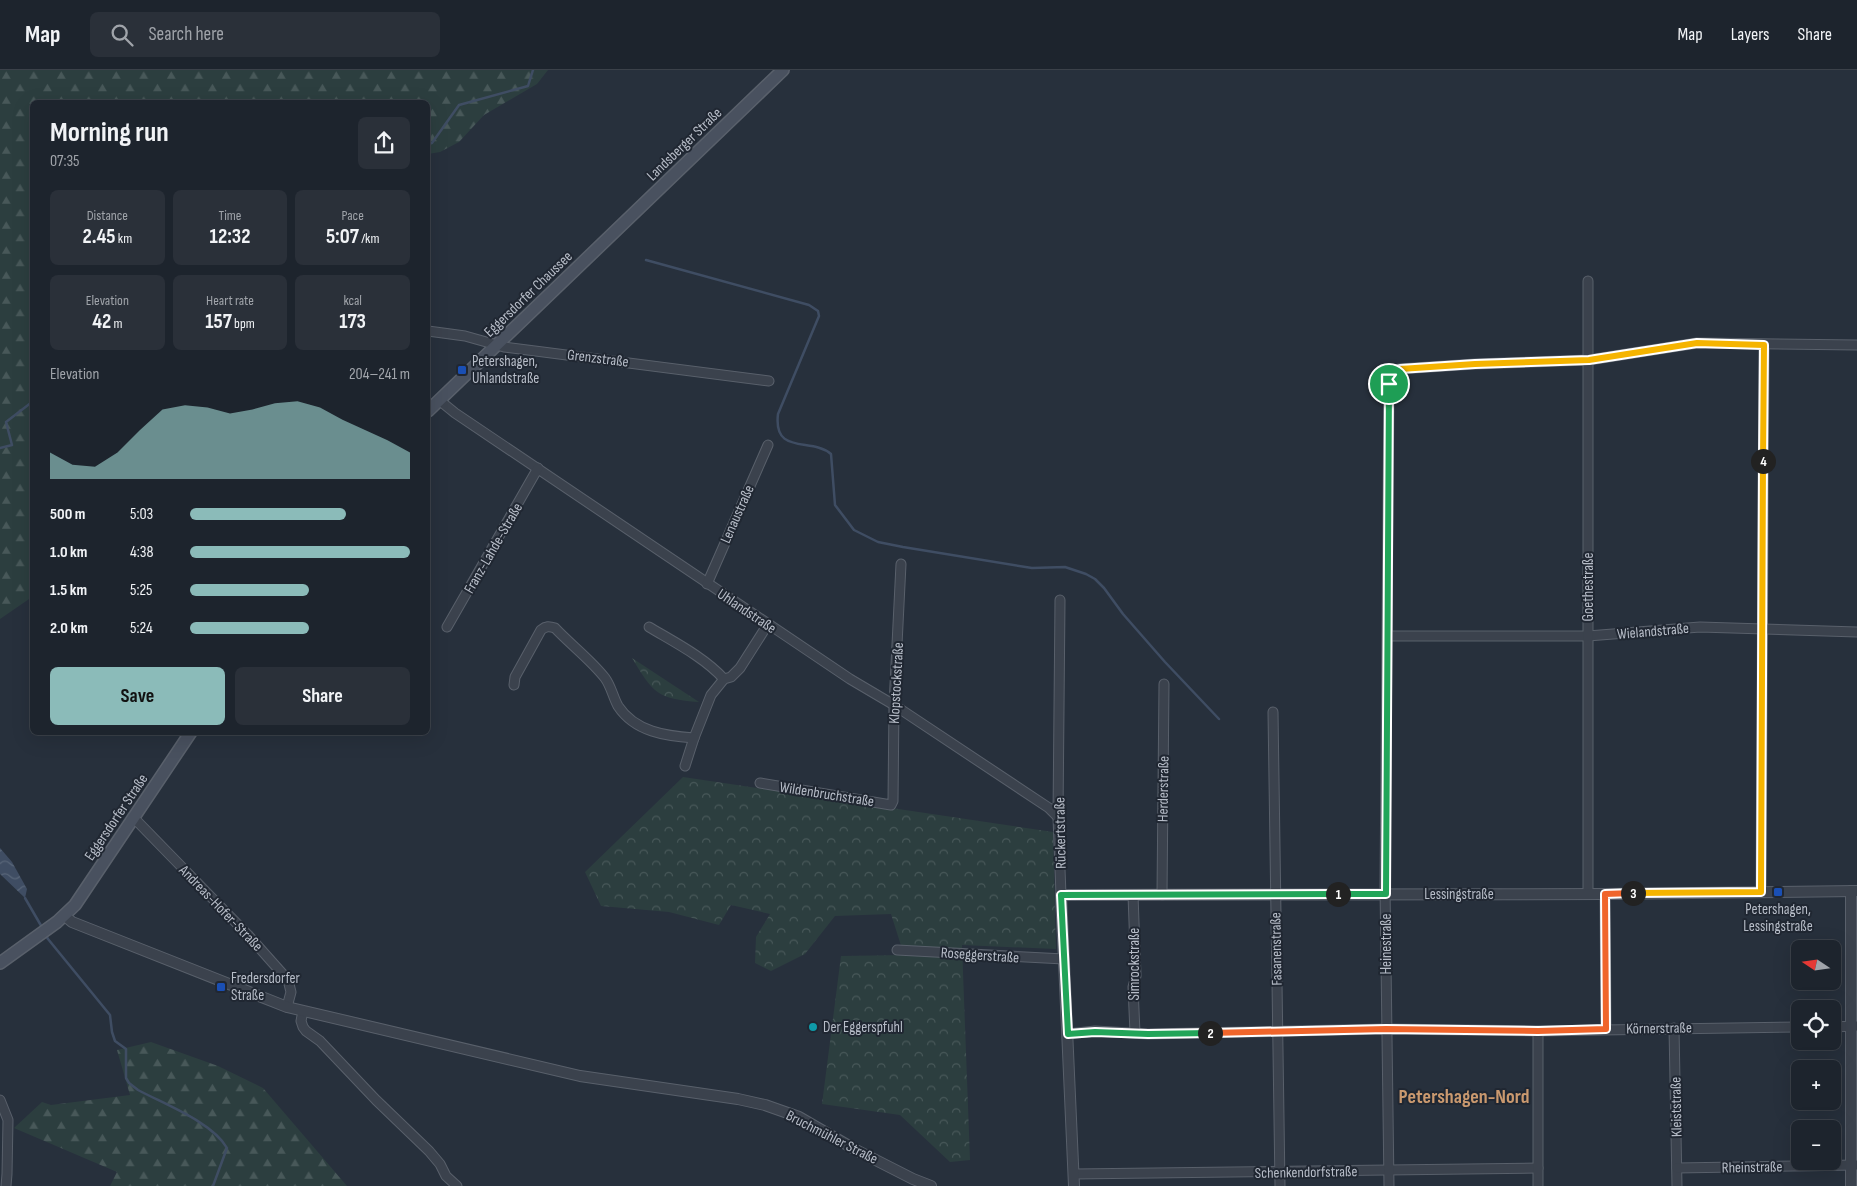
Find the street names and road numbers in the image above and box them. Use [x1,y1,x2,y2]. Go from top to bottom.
street label: Landsberger Straße [643,104,726,185]
street label: Eggersdorfer Chaussee [480,247,577,341]
street label: Grenzstraße [566,345,630,372]
street label: Lenaustraße [716,482,759,546]
street label: Franz-Lahde-Straße [460,500,527,597]
street label: Goethestraße [1579,553,1598,621]
street label: Uhlandstraße [714,585,780,638]
street label: Wielandstraße [1616,619,1690,644]
street label: Klopstockstraße [885,642,908,724]
street label: Herderstraße [1153,756,1174,822]
street label: Eggersdorfer Straße [80,770,152,864]
street label: Wildenbruchstraße [778,778,876,811]
street label: Rückertstraße [1050,797,1071,869]
street label: Andreas-Hofer-Straße [174,860,267,956]
street label: Lessingstraße [1424,885,1494,904]
street label: Fasanenstraße [1266,912,1287,986]
street label: Heinestraße [1377,913,1396,975]
street label: Simrockstraße [1125,928,1144,1000]
street label: Roseggerstraße [940,943,1020,968]
street label: Körnerstraße [1626,1018,1692,1039]
street label: Kleiststraße [1666,1077,1687,1137]
street label: Bruchmühler Straße [783,1106,881,1169]
street label: Rheinstraße [1721,1157,1783,1178]
street label: Schenkendorfstraße [1255,1162,1358,1183]

